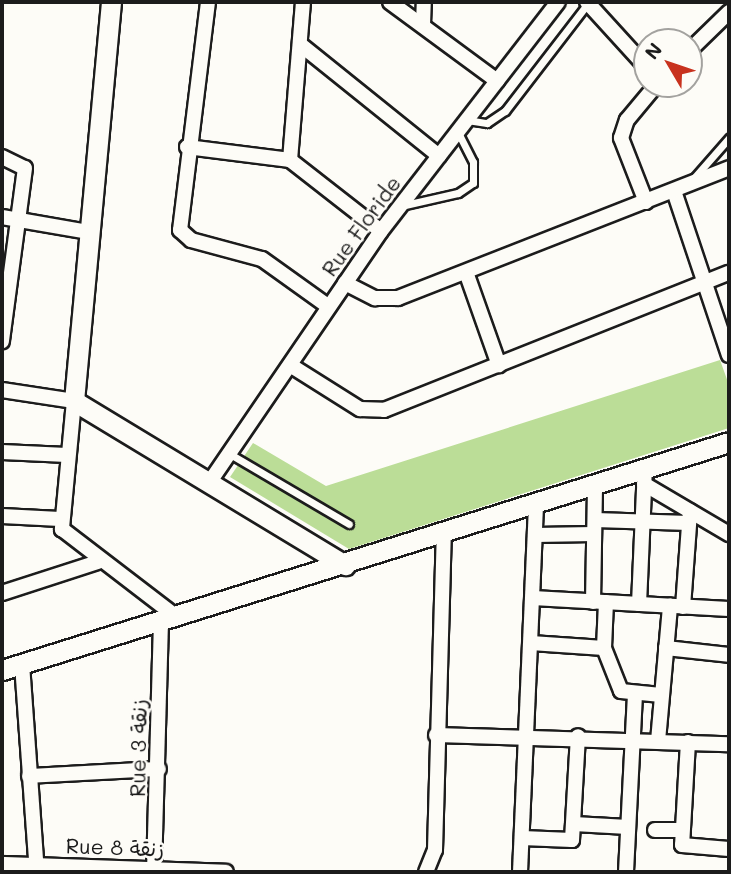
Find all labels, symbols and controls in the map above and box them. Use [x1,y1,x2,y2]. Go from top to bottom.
north arrow [633,28,703,98]
text: N [639,37,667,64]
street label: Rue Floride [316,171,406,281]
street label: Rue 3 زنقة [125,699,151,797]
street label: Rue 8 زنقة [65,833,165,861]

